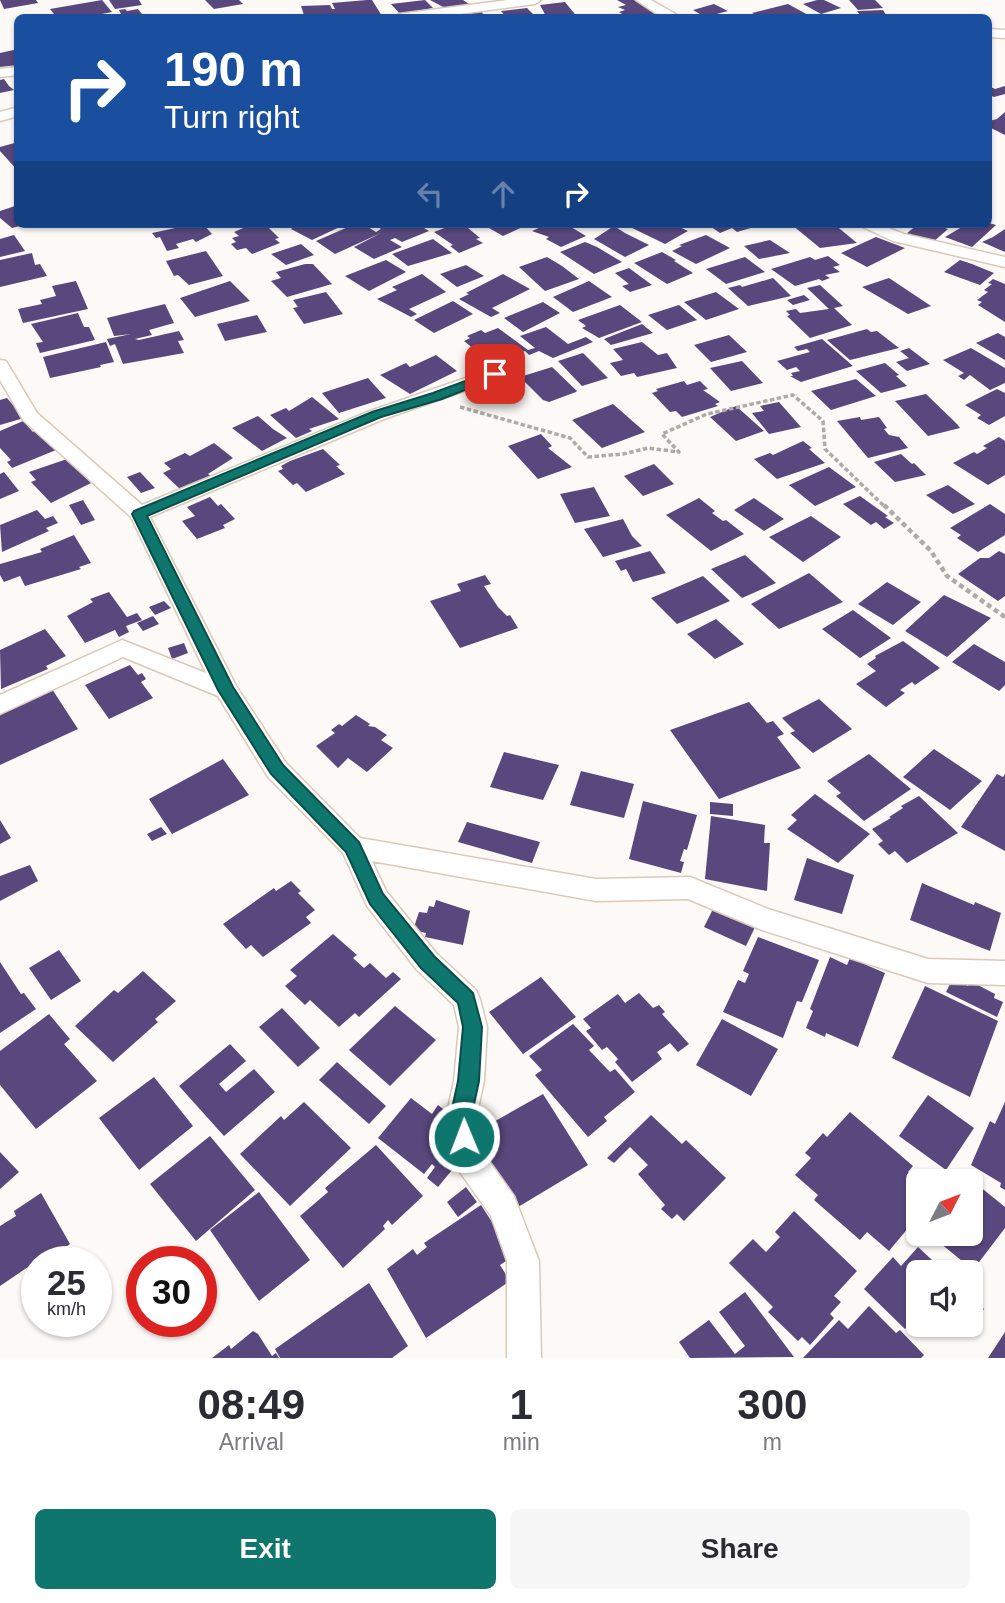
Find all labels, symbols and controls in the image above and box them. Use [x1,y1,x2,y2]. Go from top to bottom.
icon: right [49,42,140,133]
text: 190 m [164,42,303,96]
text: Turn right [164,99,300,135]
icon: left [411,175,449,213]
icon: ahead [484,175,522,213]
icon: right [557,175,595,213]
pin [465,344,525,404]
icon: arrive [476,355,514,393]
position arrow [427,1100,501,1174]
north arrow [906,1169,984,1246]
map controls [906,1169,983,1337]
speed limit sign: 30 [126,1246,217,1337]
button: sound [906,1260,983,1337]
text: 25 [47,1263,86,1302]
text: km/h [47,1299,86,1319]
text: 08:49 [198,1381,305,1428]
text: 1 [509,1381,533,1428]
text: 300 [737,1381,807,1428]
text: Arrival [219,1429,284,1455]
text: min [503,1429,540,1455]
text: m [763,1429,782,1455]
button: Exit [35,1509,496,1589]
button: Share [510,1509,970,1589]

